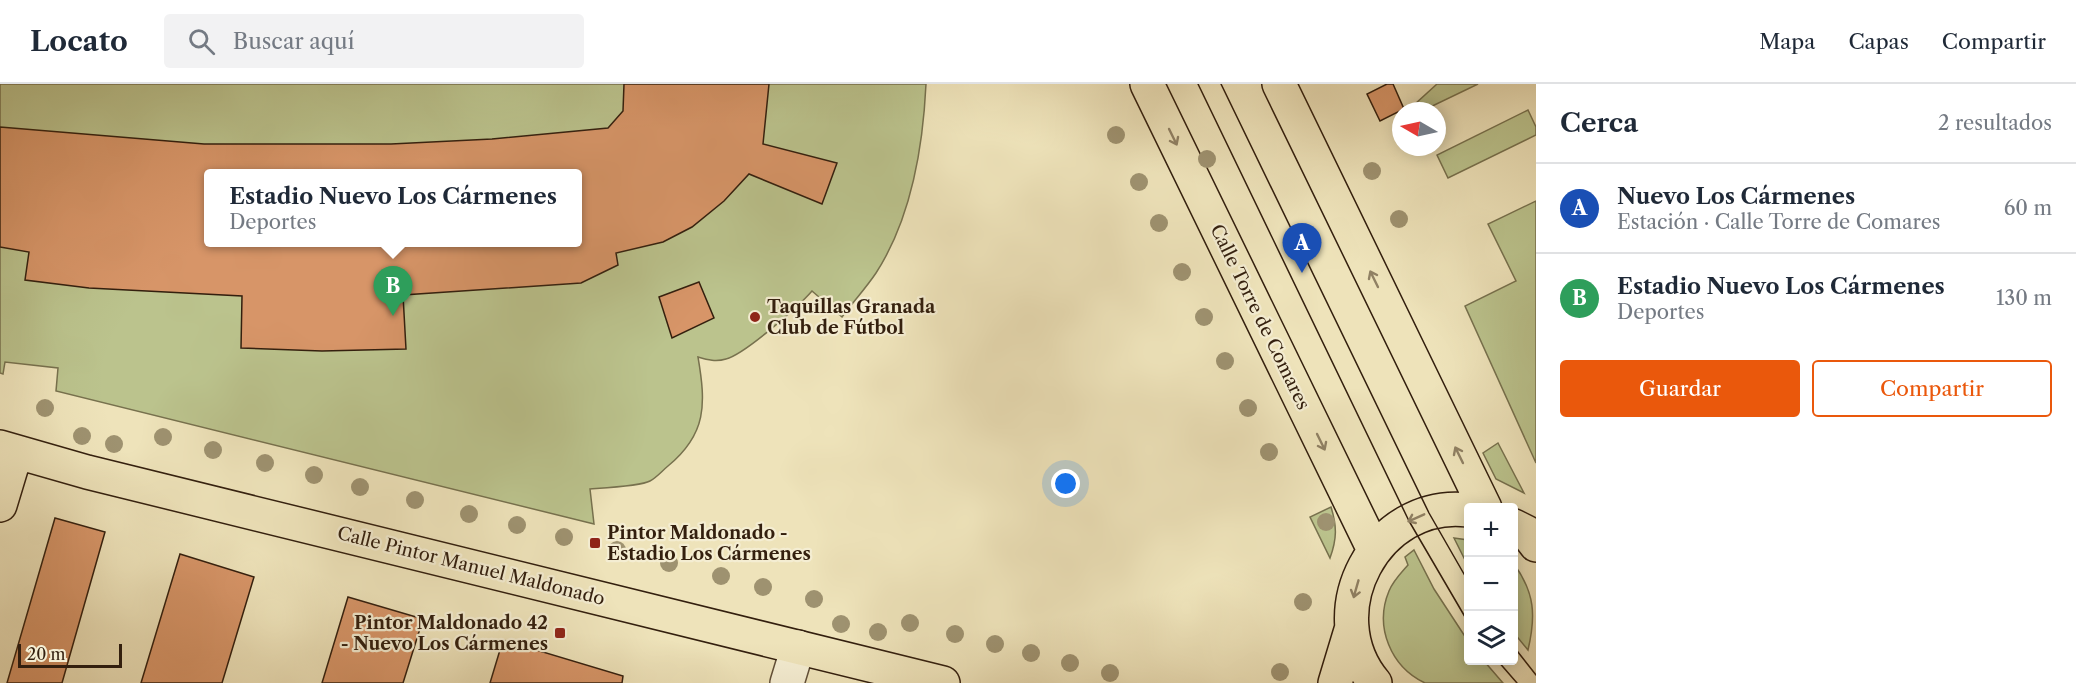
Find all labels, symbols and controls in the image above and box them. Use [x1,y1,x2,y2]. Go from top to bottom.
search box [164,14,584,68]
text: Locato [30,24,128,58]
icon: search [185,25,218,58]
text: Buscar aquí [233,28,354,55]
text: Mapa [1759,29,1815,54]
text: Capas [1848,29,1909,54]
text: Compartir [1942,29,2046,54]
north arrow [1392,102,1446,156]
text: Cerca [1560,107,1638,139]
text: 2 resultados [1938,111,2052,135]
one-way arrow [1167,127,1179,145]
popup [204,169,582,247]
text: Estadio Nuevo Los Cármenes [229,183,557,210]
text: Nuevo Los Cármenes [1617,183,1855,210]
text: A [1572,196,1587,220]
text: 60 m [2004,196,2052,220]
text: Deportes [229,210,317,234]
text: Estación · Calle Torre de Comares [1617,210,1941,234]
street label: Calle Torre de Comares [1206,221,1314,413]
pin: A [1282,224,1322,273]
pin: B [374,266,412,316]
one-way arrow [1368,271,1379,289]
text: Estadio Nuevo Los Cármenes [1617,273,1945,300]
text: B [1572,286,1587,310]
text: 130 m [1996,286,2052,310]
place label: Taquillas Granada Club de Fútbol [767,296,936,339]
text: Deportes [1617,300,1704,324]
marker: Taquillas Granada Club de Fútbol [748,310,762,324]
button: Guardar [1560,360,1800,417]
button: Compartir [1812,360,2052,417]
one-way arrow [1315,433,1327,451]
one-way arrow [1453,446,1465,464]
your location [1051,469,1080,498]
map controls [1464,503,1518,665]
button: + [1464,503,1518,557]
one-way arrow [1407,513,1426,524]
street label: Calle Pintor Manuel Maldonado [335,522,607,610]
place label: Pintor Maldonado - Estadio Los Cármenes [607,522,811,565]
marker: Pintor Maldonado - Estadio Los Cármenes [588,536,602,550]
button: − [1464,557,1518,611]
one-way arrow [1350,579,1361,598]
button: layers [1464,611,1518,665]
place label: Pintor Maldonado 42 - Nuevo Los Cármenes [341,612,548,655]
marker: Pintor Maldonado 42 - Nuevo Los Cármenes [553,626,567,640]
scale bar [18,641,122,668]
text: 20 m [27,644,66,664]

